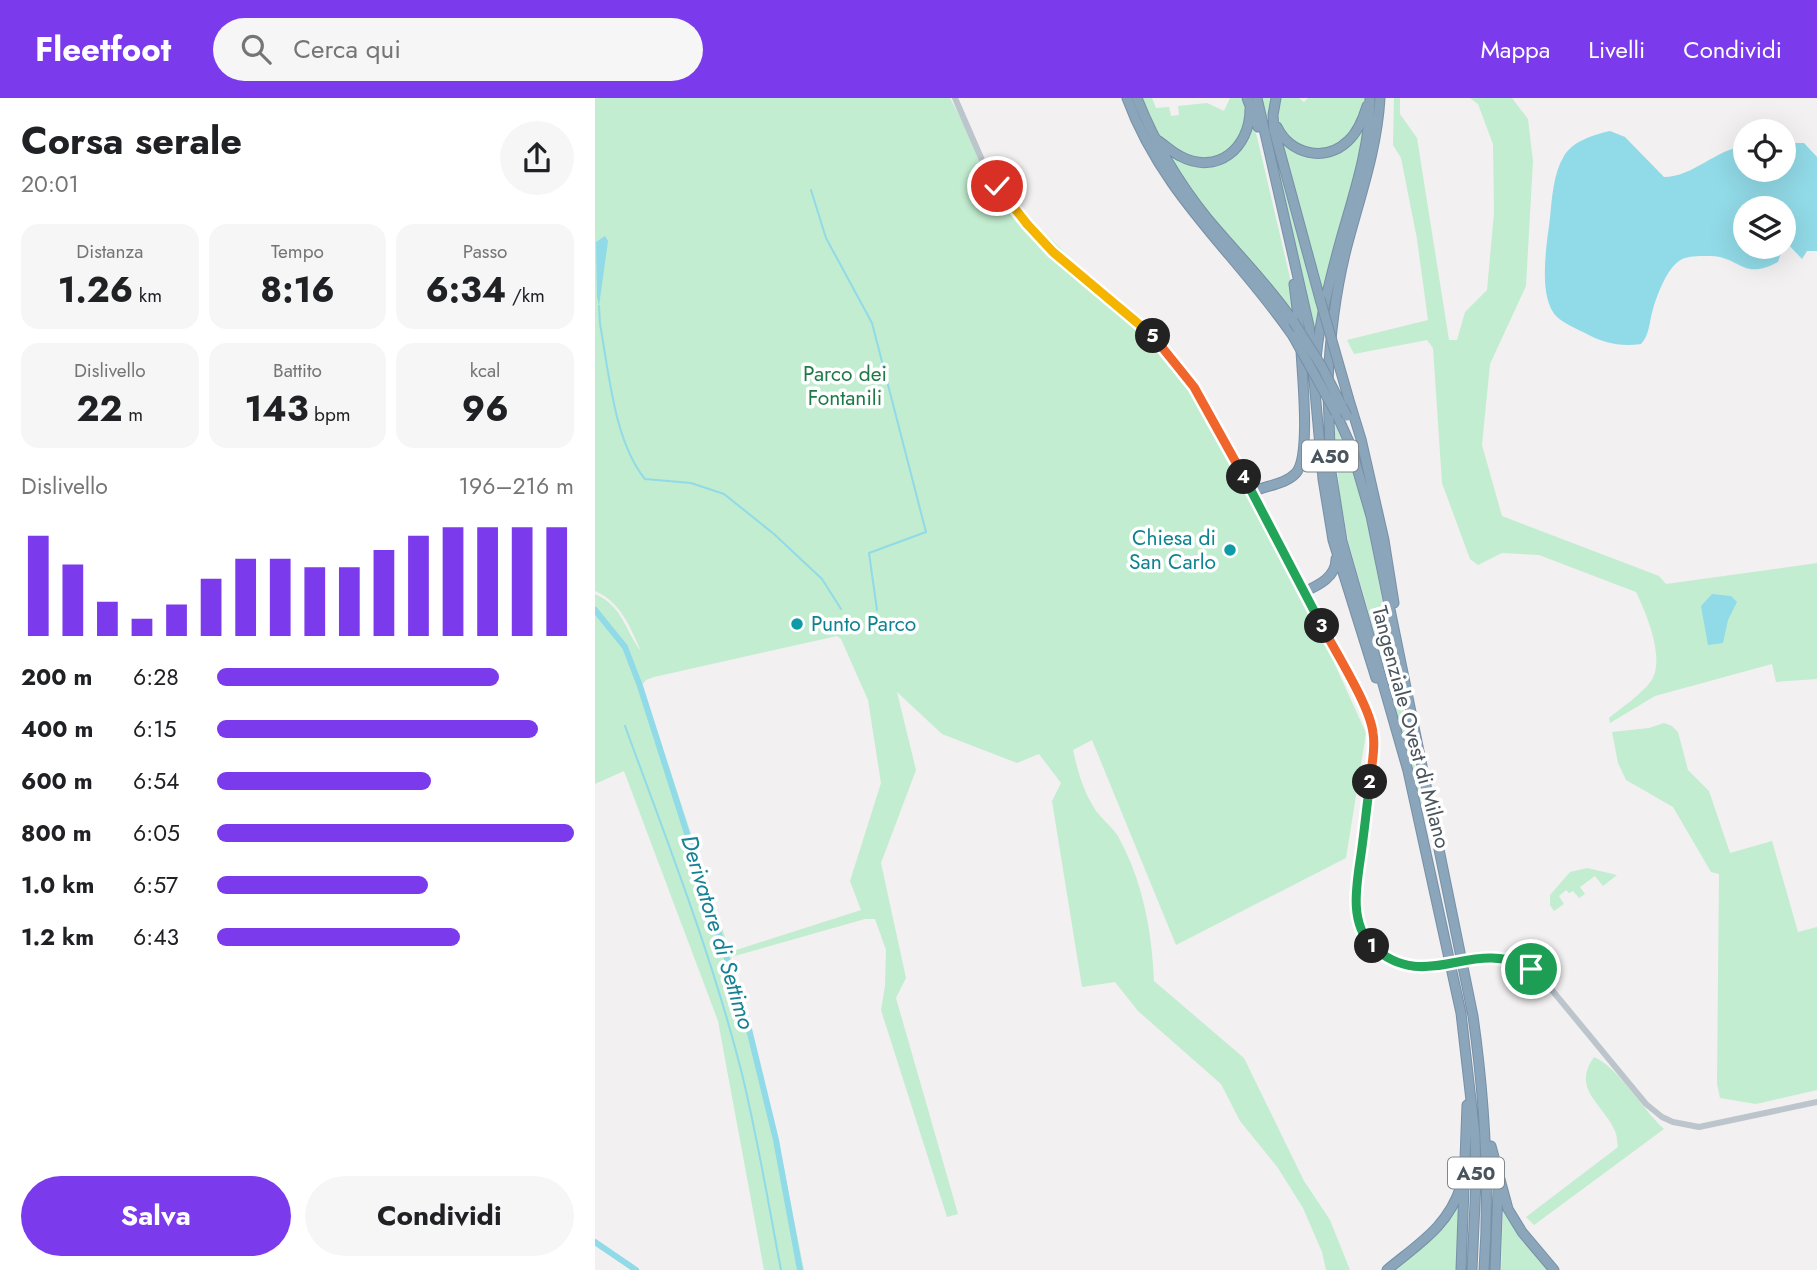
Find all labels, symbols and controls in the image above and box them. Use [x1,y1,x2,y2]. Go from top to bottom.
search box [213,18,703,81]
text: Fleetfoot [35,26,171,73]
icon: search [237,30,275,68]
text: Cerca qui [293,30,401,68]
text: Mappa [1480,32,1550,67]
text: Livelli [1588,32,1645,67]
text: Condividi [1683,32,1782,67]
text: Corsa serale [21,113,242,168]
map controls [1733,119,1796,259]
button: locate [1733,119,1796,182]
button: share [500,121,574,195]
pin [967,156,1027,216]
text: 20:01 [21,167,79,201]
icon: check [978,167,1016,205]
button: layers [1733,196,1796,259]
text: Distanza [76,238,143,265]
text: Tempo [271,238,324,265]
text: Passo [463,238,508,265]
text: 1.26 [58,265,133,315]
text: 8:16 [260,265,335,315]
text: 6:34 [425,265,506,315]
text: km [133,282,162,309]
text: /km [506,282,545,309]
pin: 5 [1135,318,1171,354]
text: 5 [1146,322,1159,349]
text: Dislivello [74,357,146,384]
text: Battito [273,357,322,384]
text: kcal [470,357,501,384]
park label: Parco dei Fontanili [803,359,887,413]
text: 22 [77,384,123,434]
text: 143 [244,384,308,434]
text: 96 [462,384,509,434]
text: m [123,401,143,428]
text: bpm [308,401,351,428]
road number: A50 [1302,440,1358,472]
pin: 4 [1227,460,1261,494]
text: 4 [1237,463,1250,490]
text: Dislivello [21,469,108,503]
text: 196–216 m [459,469,574,503]
place label: Chiesa di San Carlo [1129,523,1216,577]
marker: Chiesa di San Carlo [1222,542,1238,558]
street label: Tangenziale Ovest di Milano [1364,602,1458,852]
pin: 3 [1305,608,1339,644]
place label: Punto Parco [811,609,916,639]
text: 3 [1316,612,1327,639]
marker: Punto Parco [789,616,805,632]
text: 200 m [21,660,92,694]
text: 6:28 [133,660,179,694]
text: 400 m [21,712,93,746]
text: 6:15 [133,712,176,746]
text: 600 m [21,764,93,798]
text: 6:54 [133,764,180,798]
pin: 2 [1353,764,1387,800]
text: 2 [1363,768,1376,795]
text: 800 m [21,816,92,850]
text: 6:05 [133,816,180,850]
water label: Derivatore di Settimo [672,831,764,1034]
text: 1.0 km [21,868,94,902]
text: 6:57 [133,868,178,902]
text: 1.2 km [21,920,94,954]
text: 6:43 [133,920,179,954]
pin: 1 [1355,928,1389,964]
text: 1 [1367,932,1376,959]
pin [1501,939,1561,999]
icon: arrive [1512,950,1550,988]
road number: A50 [1448,1158,1504,1189]
button: Salva [21,1176,291,1256]
button: Condividi [305,1176,574,1256]

